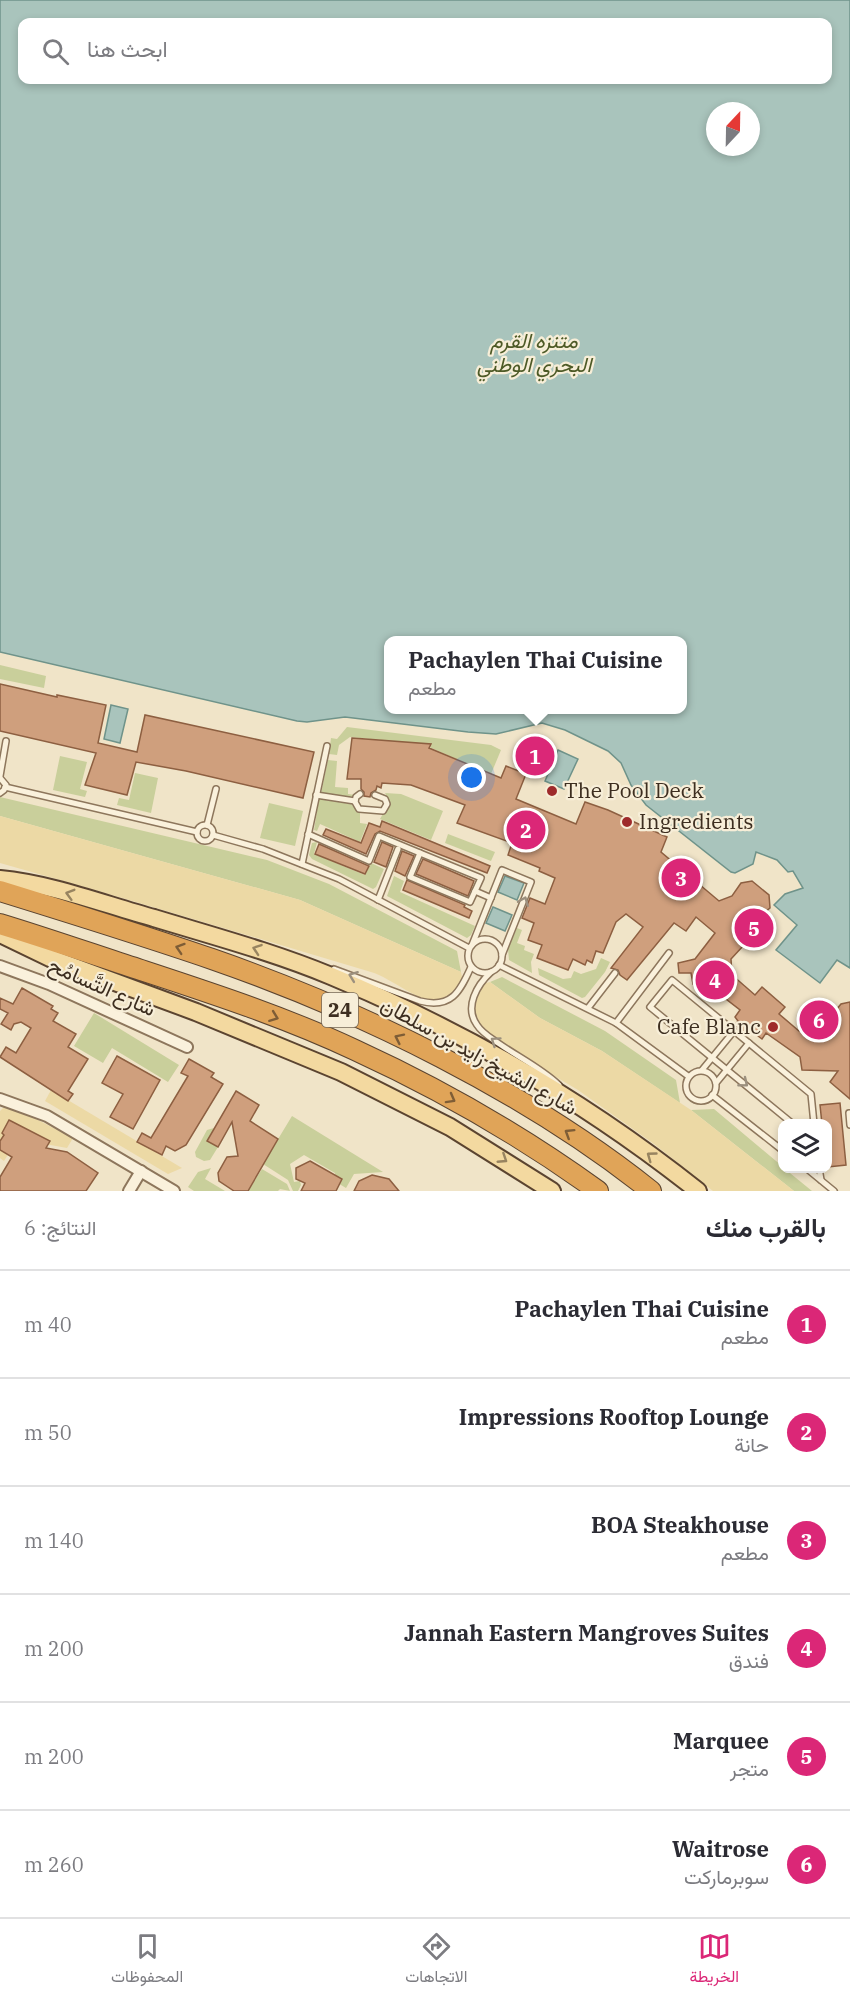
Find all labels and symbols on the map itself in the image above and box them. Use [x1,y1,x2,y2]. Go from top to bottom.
north arrow [706,102,760,156]
park label: متنزه القرم البحري الوطني [477,326,593,382]
pin: 1 [516,734,554,778]
your location [457,763,486,792]
place label: The Pool Deck [564,776,705,804]
marker: The Pool Deck [545,784,559,798]
place label: Ingredients [639,807,754,835]
pin: 2 [506,808,546,852]
marker: Ingredients [620,815,634,829]
pin: 3 [662,856,700,900]
one-way arrow [65,889,76,901]
one-way arrow [517,896,529,907]
pin: 5 [734,906,774,950]
one-way arrow [175,943,186,956]
one-way arrow [252,944,263,956]
street label: شارع التَّسامُح [44,950,160,1023]
pin: 4 [696,958,734,1002]
one-way arrow [348,971,359,983]
street label: شارع الشيخ زايد بن سلطان [376,989,583,1122]
road number: 24 [322,993,358,1027]
pin: 6 [800,998,838,1042]
one-way arrow [268,1009,279,1022]
place label: Cafe Blanc [657,1012,761,1040]
marker: Cafe Blanc [766,1020,780,1034]
one-way arrow [394,1033,405,1045]
one-way arrow [491,1037,502,1048]
one-way arrow [737,1076,748,1087]
one-way arrow [445,1092,455,1103]
one-way arrow [565,1128,575,1140]
one-way arrow [497,1152,508,1163]
one-way arrow [646,1152,657,1163]

